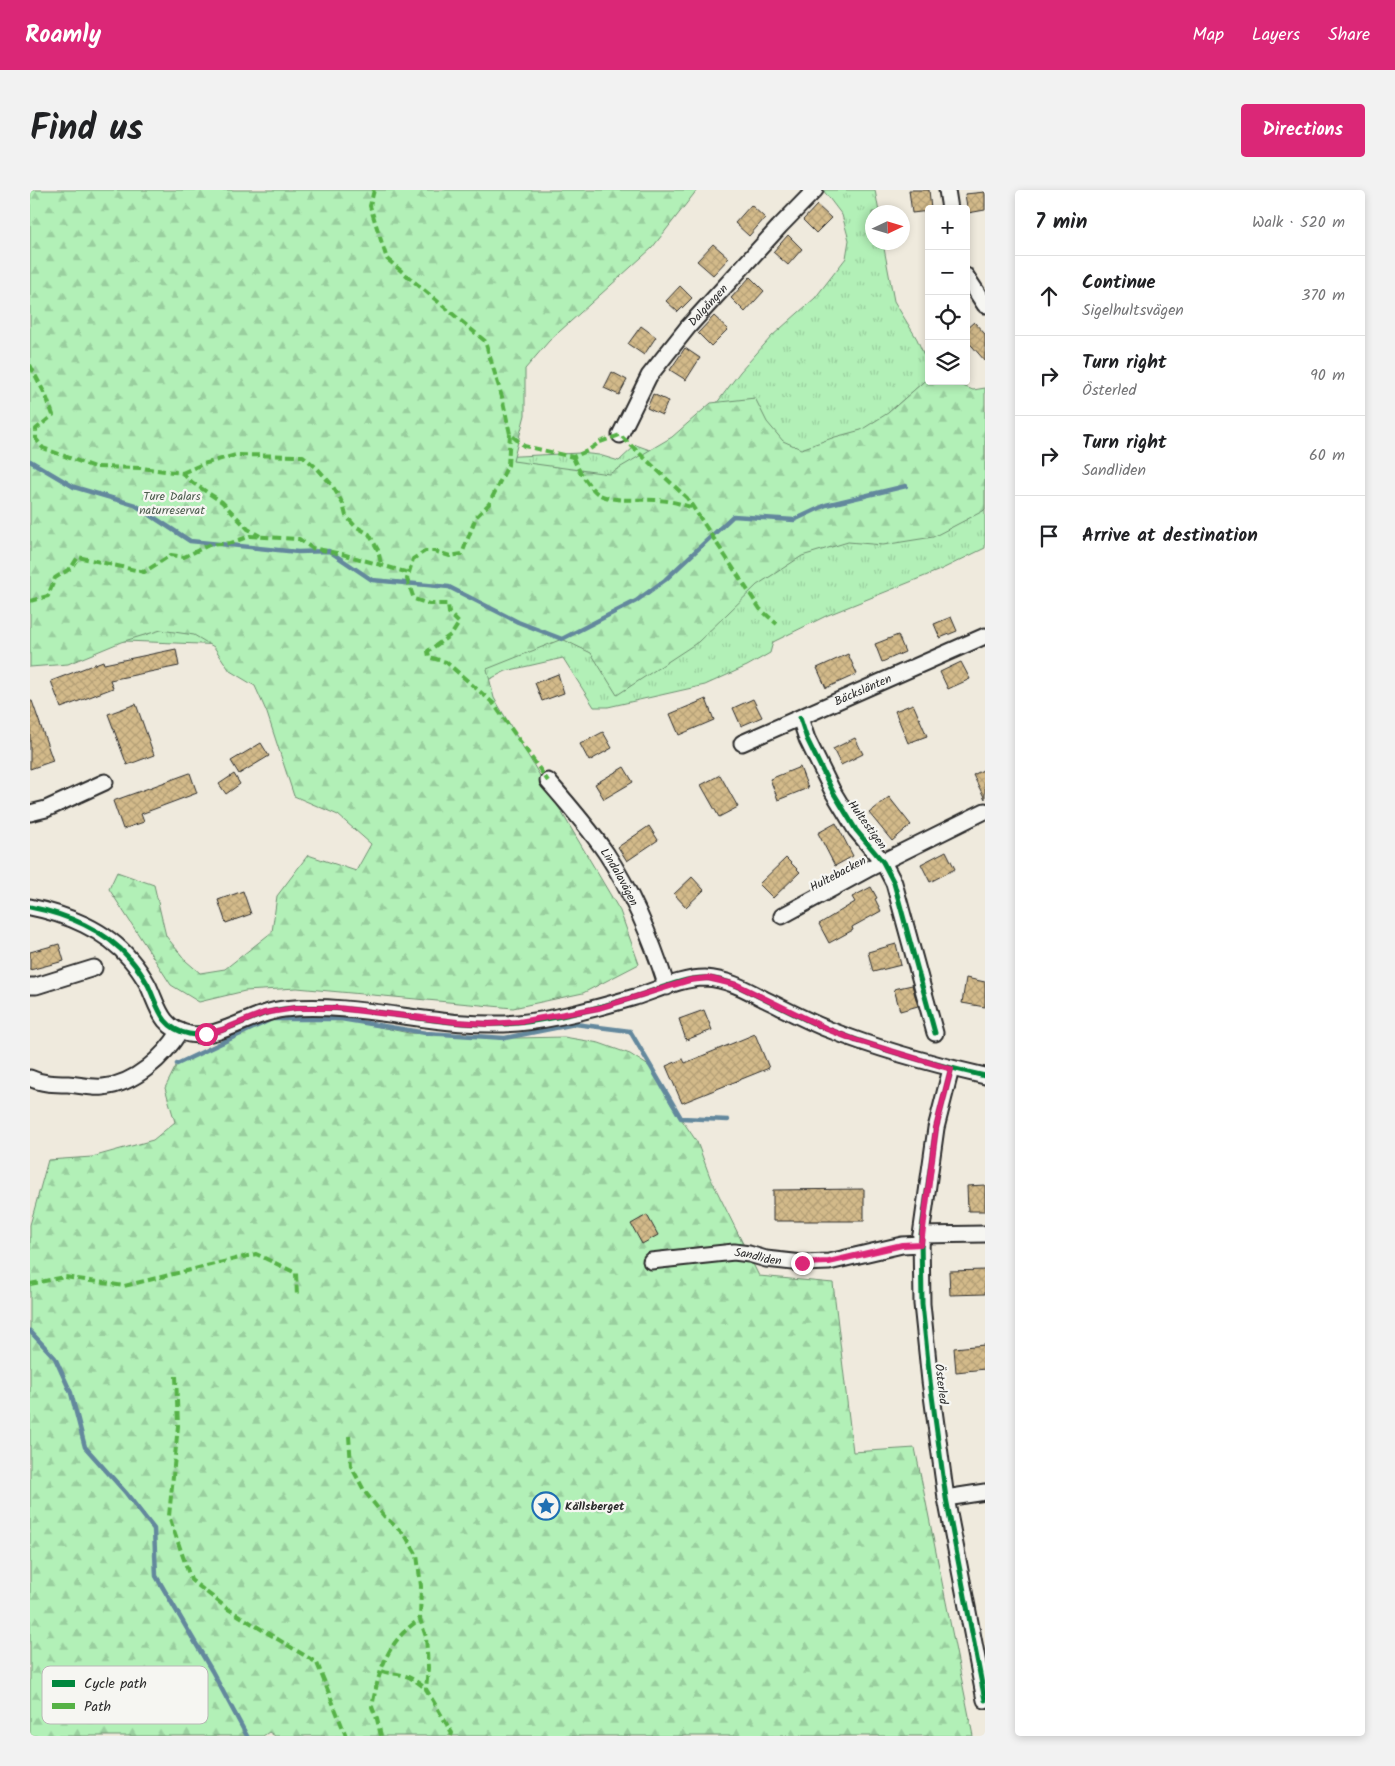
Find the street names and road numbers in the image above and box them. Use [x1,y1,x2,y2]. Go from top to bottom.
street label: Dalgången [684,280,732,331]
street label: Bäckslänten [831,669,895,711]
street label: Hultestigen [843,796,891,854]
street label: Lindalavägen [596,844,644,909]
street label: Hultebacken [806,851,870,897]
street label: Sandliden [733,1243,783,1270]
street label: Österled [929,1363,953,1406]

